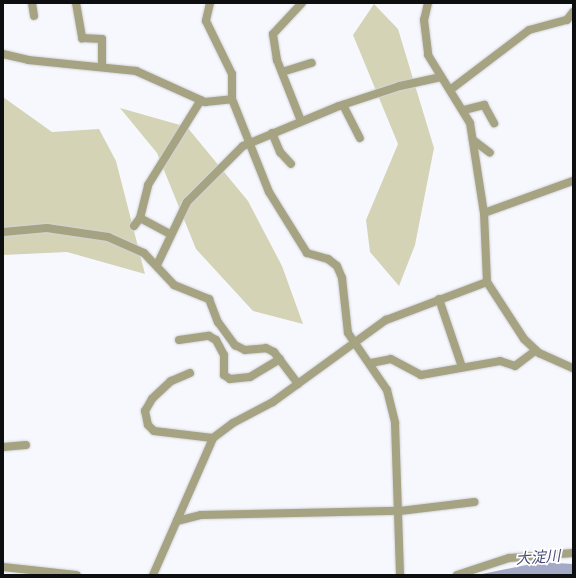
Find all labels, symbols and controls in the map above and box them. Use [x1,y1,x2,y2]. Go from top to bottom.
water label: 大淀川 [515,546,561,568]

